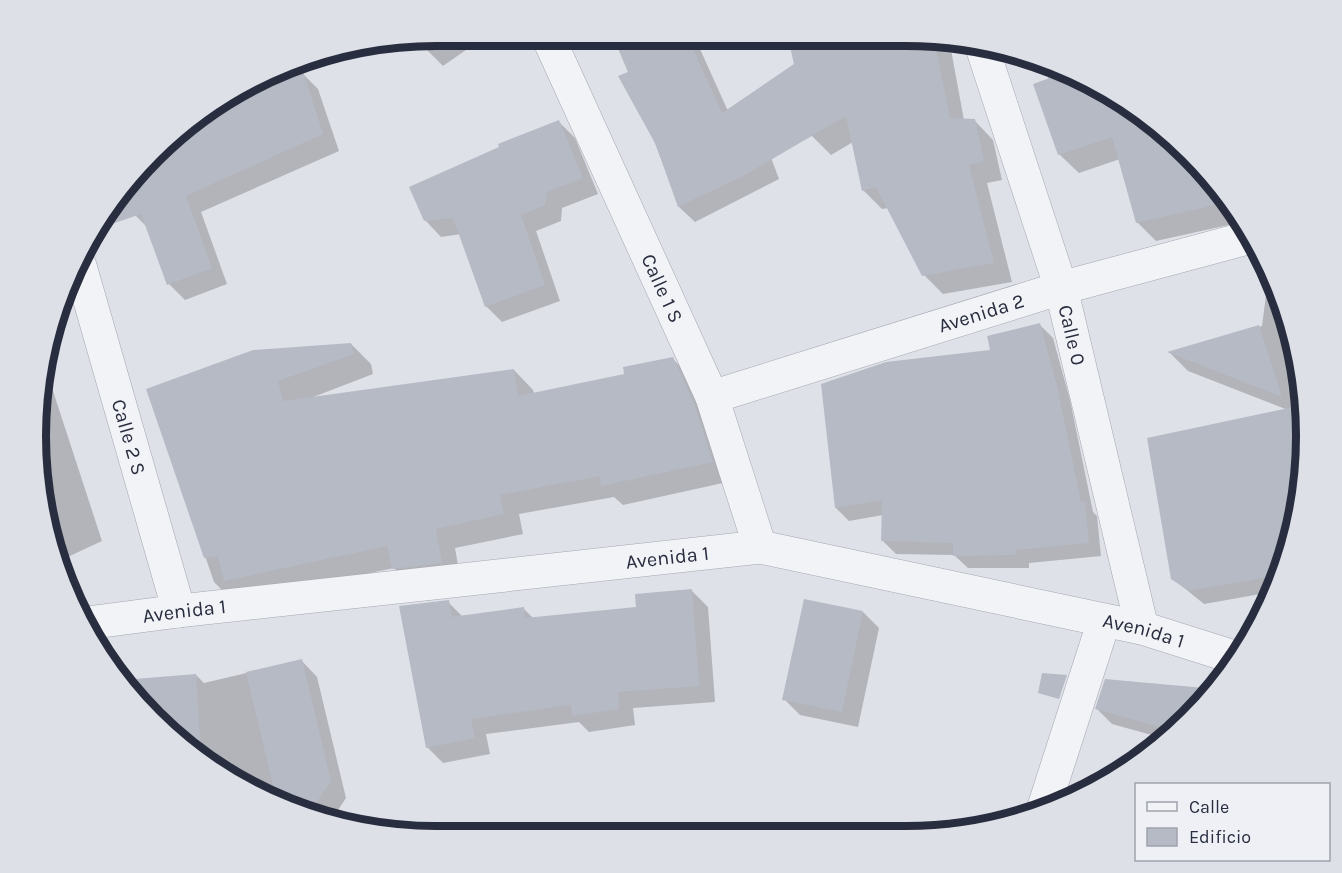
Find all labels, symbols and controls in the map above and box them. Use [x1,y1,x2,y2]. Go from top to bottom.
street label: Calle 1 S [636,250,688,326]
street label: Avenida 2 [936,289,1027,338]
street label: Calle 0 [1053,303,1090,368]
street label: Calle 2 S [107,397,150,478]
street label: Avenida 1 [624,542,710,574]
street label: Avenida 1 [141,595,227,628]
street label: Avenida 1 [1101,609,1187,653]
legend [1135,783,1330,861]
text: Calle [1189,796,1229,818]
text: Edificio [1189,826,1251,848]

